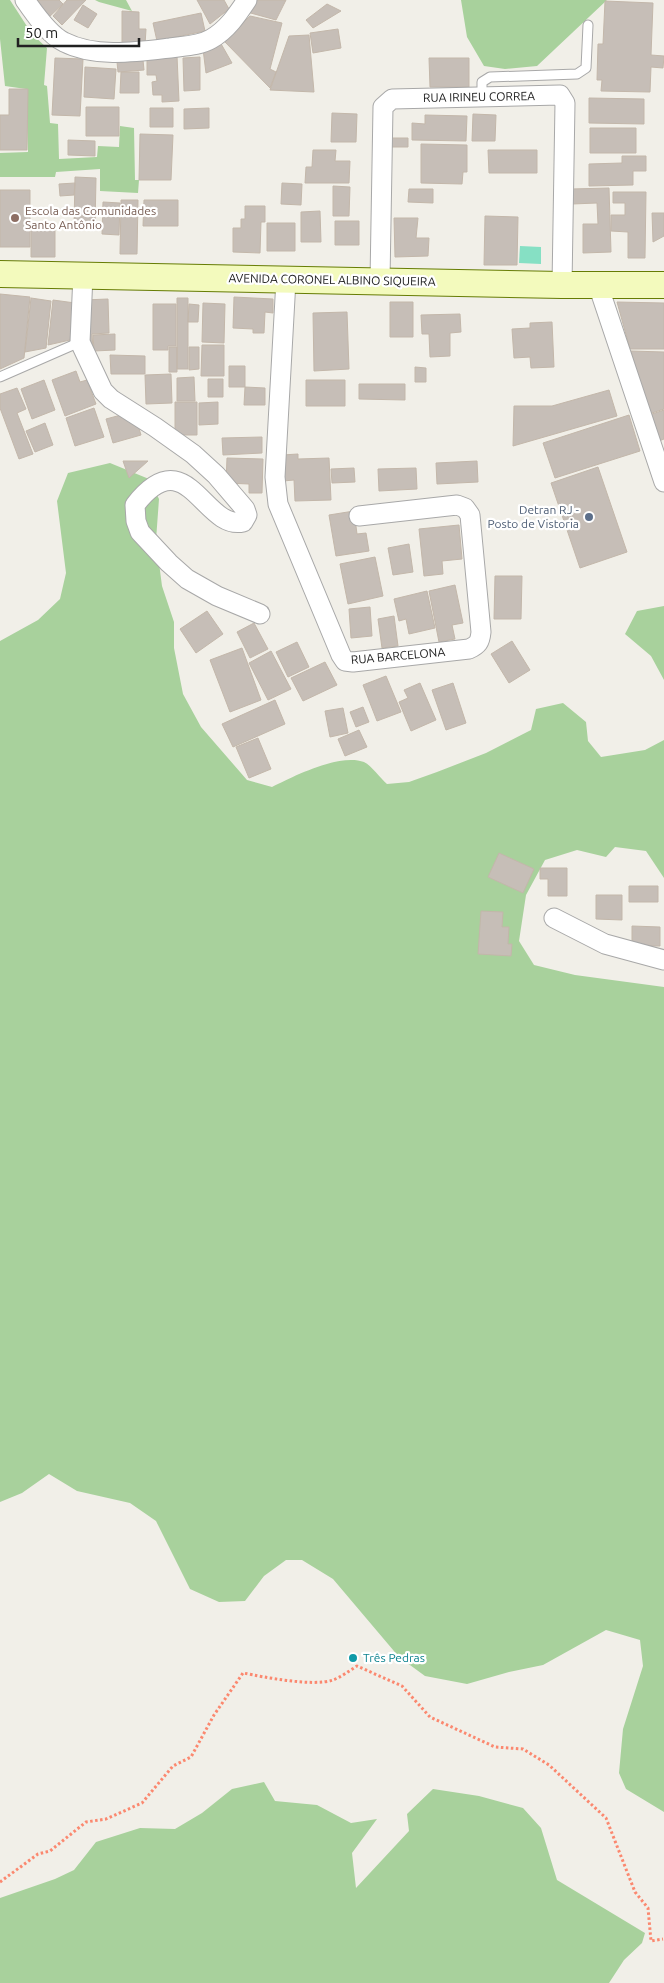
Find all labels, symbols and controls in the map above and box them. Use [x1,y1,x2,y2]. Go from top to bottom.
scale bar [18,15,139,47]
text: 50 m [25,24,58,41]
street label: RUA IRINEU CORREA [423,89,535,104]
place label: Escola das Comunidades Santo Antônio [25,204,156,231]
marker: Escola das Comunidades Santo Antônio [9,212,21,224]
street label: AVENIDA CORONEL ALBINO SIQUEIRA [228,271,436,288]
place label: Detran RJ - Posto de Vistoria [487,503,580,530]
marker: Detran RJ - Posto de Vistoria [583,511,595,523]
street label: RUA BARCELONA [350,645,446,666]
place label: Três Pedras [363,1651,425,1664]
marker: Três Pedras [347,1652,359,1664]

